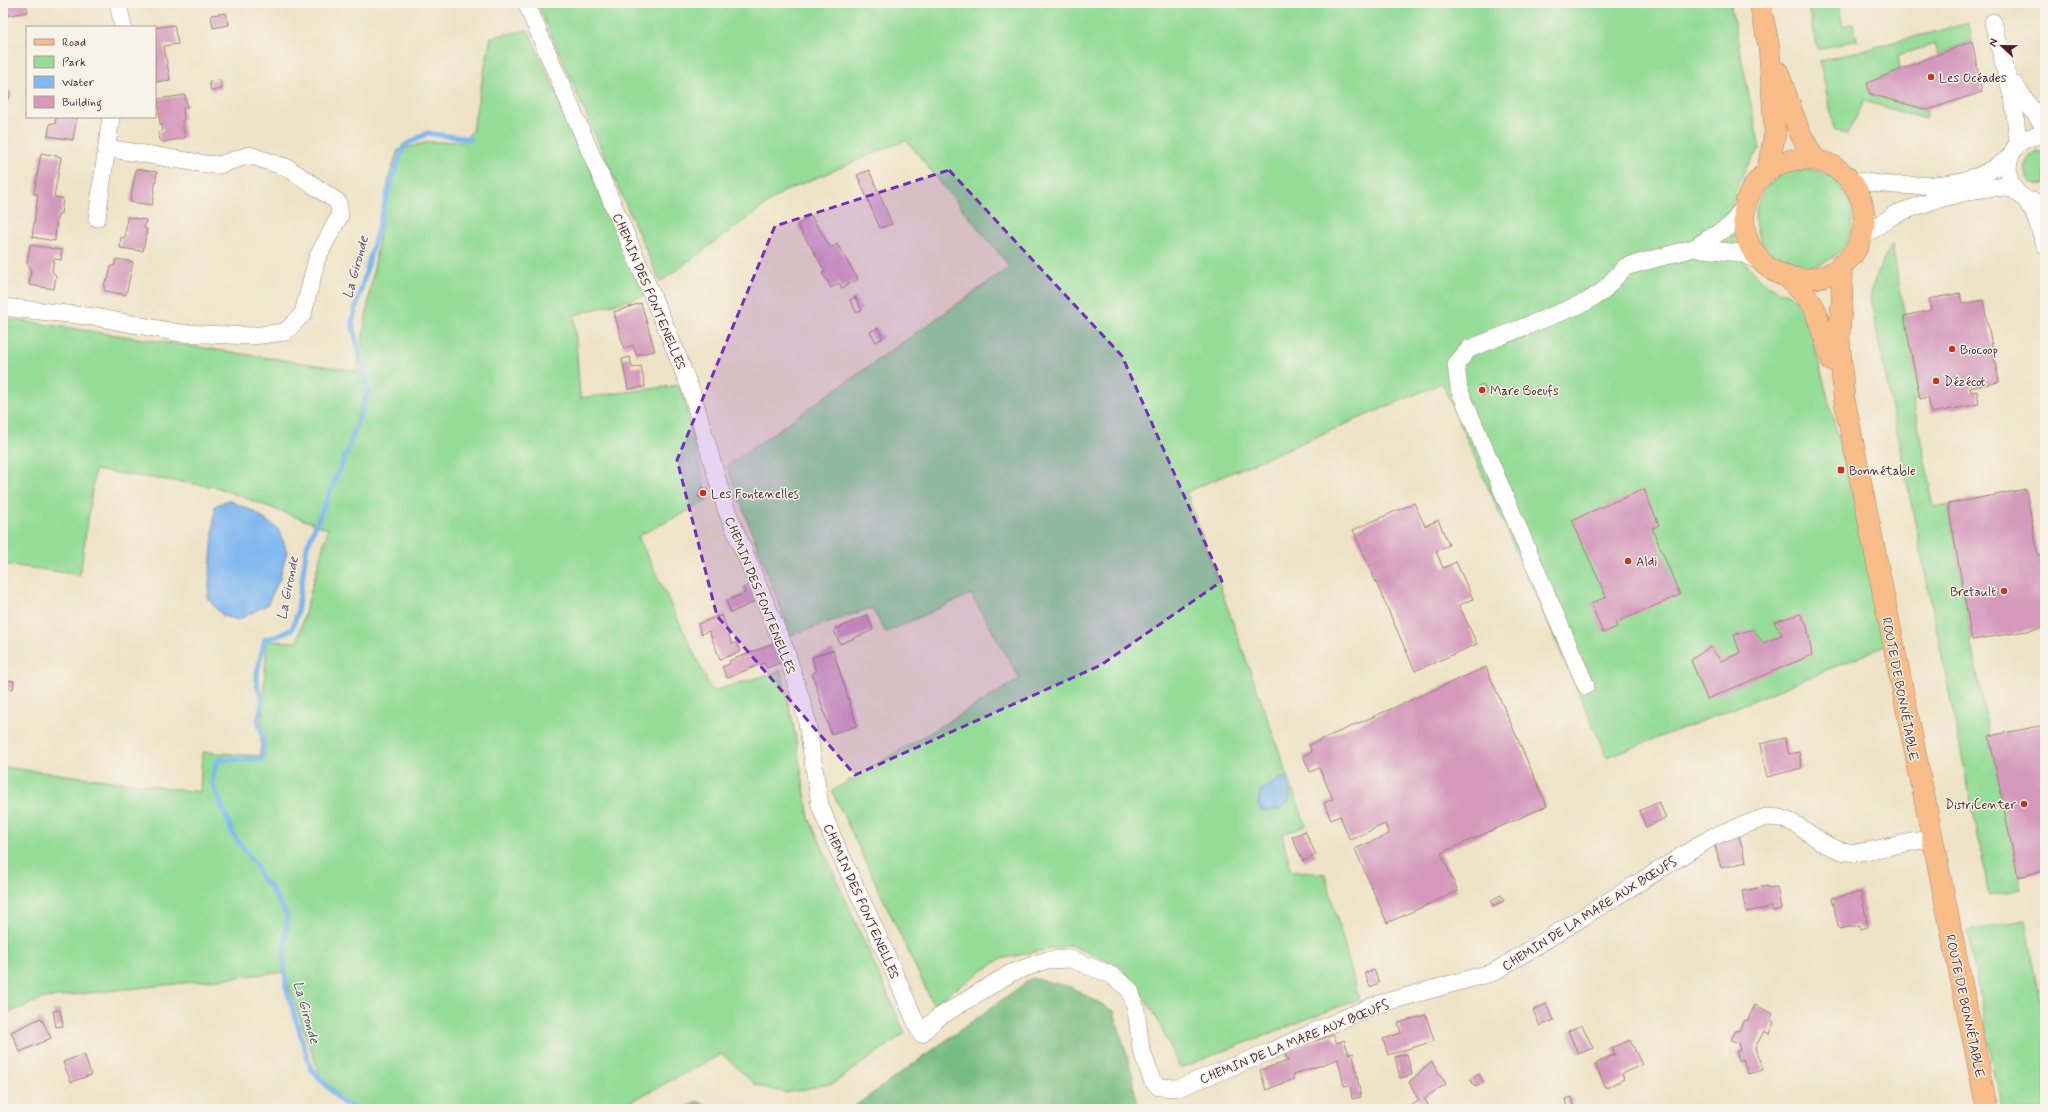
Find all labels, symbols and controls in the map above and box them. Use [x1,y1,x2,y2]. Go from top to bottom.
legend [26,26,156,118]
north arrow [1982,26,2022,66]
text: Road [62,35,86,51]
text: N [1986,37,2002,49]
text: Park [62,55,86,71]
place label: Les Océades [1939,70,2007,87]
marker: Les Océades [1926,72,1936,82]
text: Water [62,75,94,91]
text: Building [62,95,102,112]
street label: CHEMIN DES FONTENELLES [608,211,689,372]
water label: La Gironde [339,233,373,301]
place label: Biocoop [1960,342,1998,359]
marker: Biocoop [1947,344,1957,354]
place label: Dézécot [1944,374,1986,391]
marker: Dézécot [1931,376,1941,386]
place label: Mare Boeufs [1490,383,1559,400]
marker: Mare Boeufs [1477,385,1487,395]
place label: Bonnétable [1849,463,1916,480]
marker: Bonnétable [1836,465,1846,475]
place label: Les Fontenelles [711,486,799,503]
marker: Les Fontenelles [698,488,708,498]
street label: CHEMIN DES FONTENELLES [720,514,799,677]
water label: La Gironde [273,554,303,621]
place label: Aldi [1636,554,1657,571]
marker: Aldi [1623,556,1633,566]
place label: Bretault [1950,584,1996,601]
marker: Bretault [1999,586,2009,596]
street label: ROUTE DE BONNÉTABLE [1877,616,1923,763]
place label: DistriCenter [1945,797,2017,814]
marker: DistriCenter [2019,799,2029,809]
street label: CHEMIN DES FONTENELLES [819,821,903,982]
street label: CHEMIN DE LA MARE AUX BŒUFS [1499,853,1681,975]
street label: ROUTE DE BONNÉTABLE [1941,933,1989,1080]
water label: La Gironde [289,979,324,1047]
street label: CHEMIN DE LA MARE AUX BŒUFS [1197,996,1392,1088]

